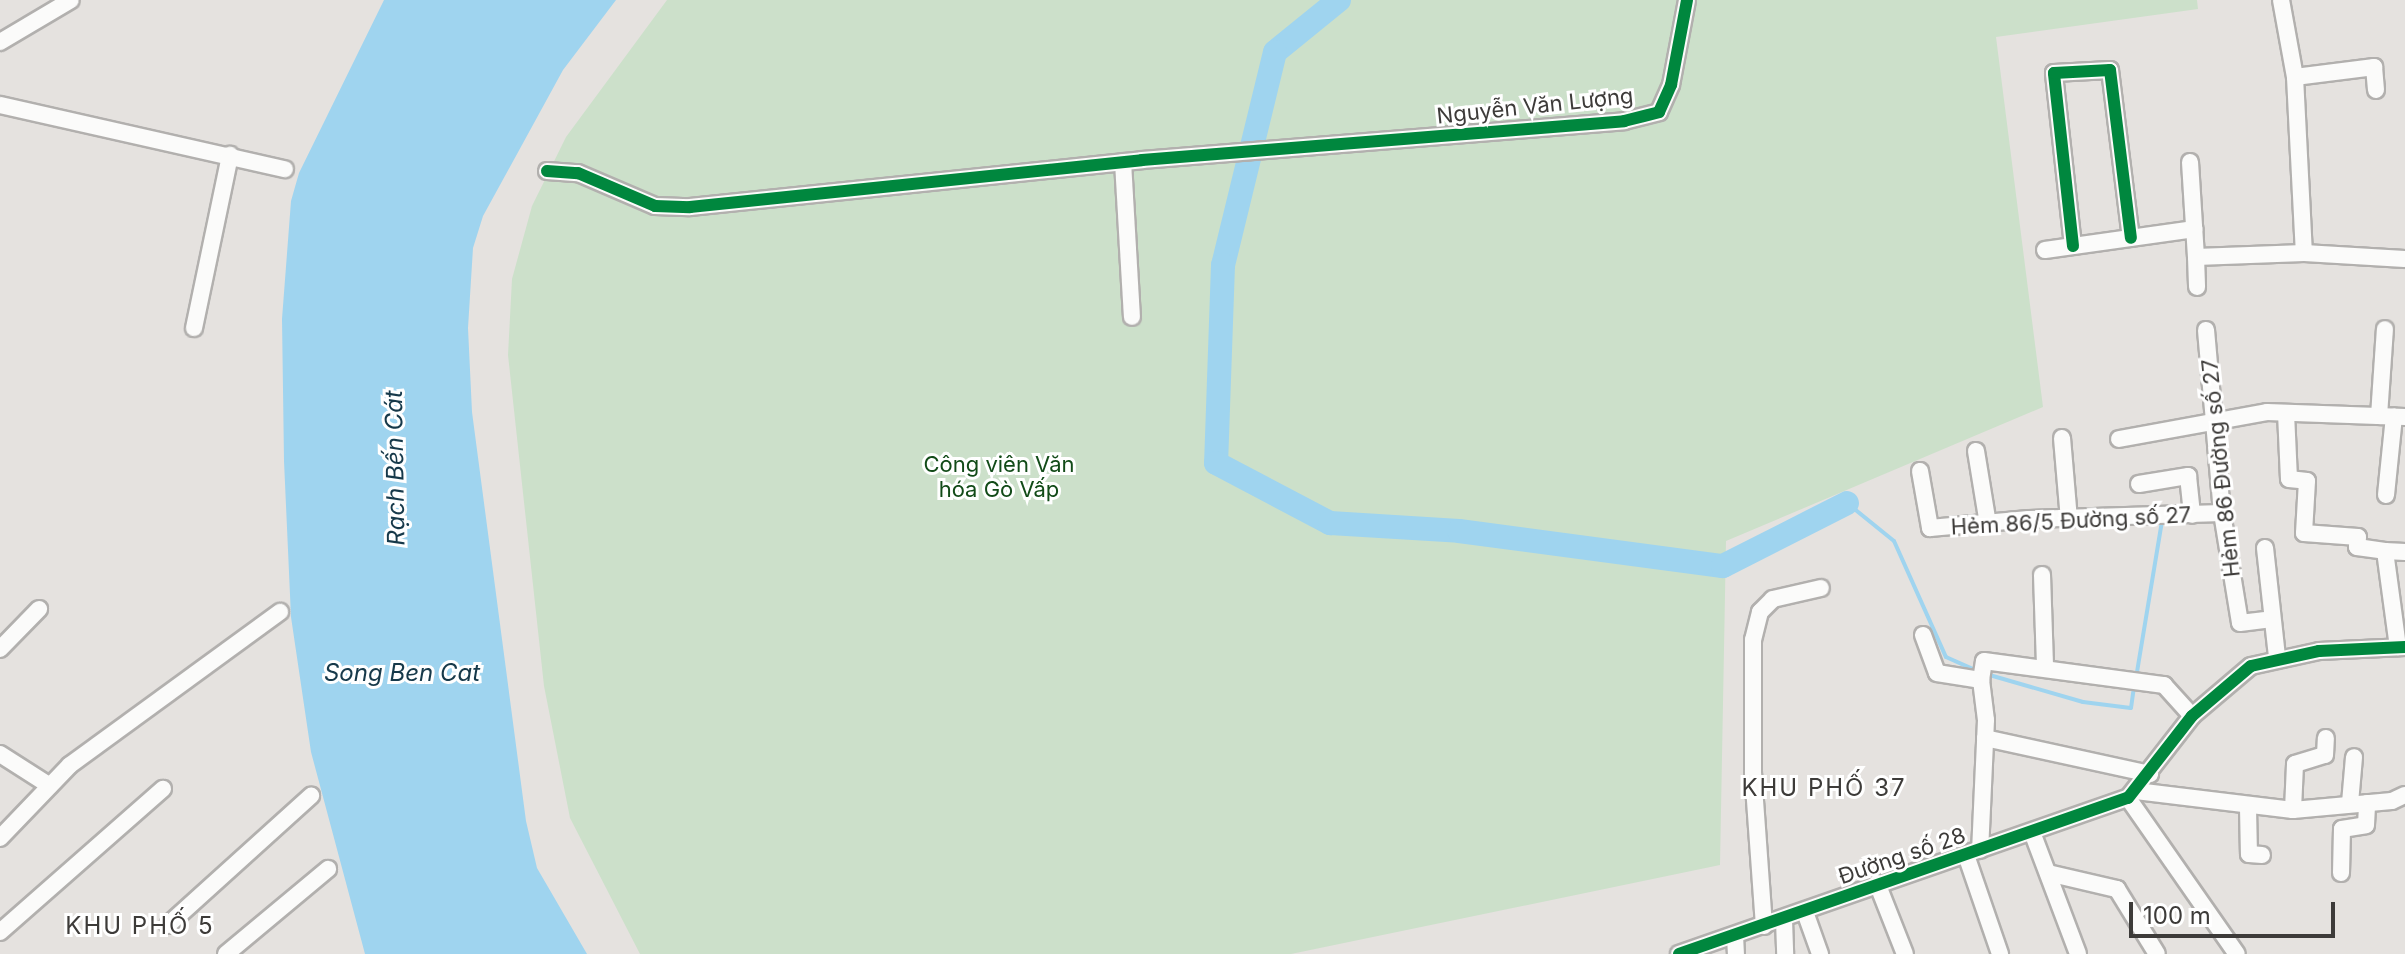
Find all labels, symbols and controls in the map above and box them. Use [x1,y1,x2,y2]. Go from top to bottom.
street label: Nguyễn Văn Lượng [1435,83,1635,129]
street label: Hẻm 86 Đường số 27 [2196,357,2246,579]
water label: Rạch Bến Cát [379,390,411,546]
park label: Công viên Văn hóa Gò Vấp [923,451,1075,502]
street label: Hẻm 86/5 Đường số 27 [1950,502,2192,540]
water label: Song Ben Cat [324,659,480,687]
district label: KHU PHỐ 37 [1741,774,1907,802]
street label: Đường số 28 [1835,822,1969,890]
scale bar [2133,886,2339,936]
text: 100 m [2143,901,2211,930]
district label: KHU PHỐ 5 [65,912,215,940]

